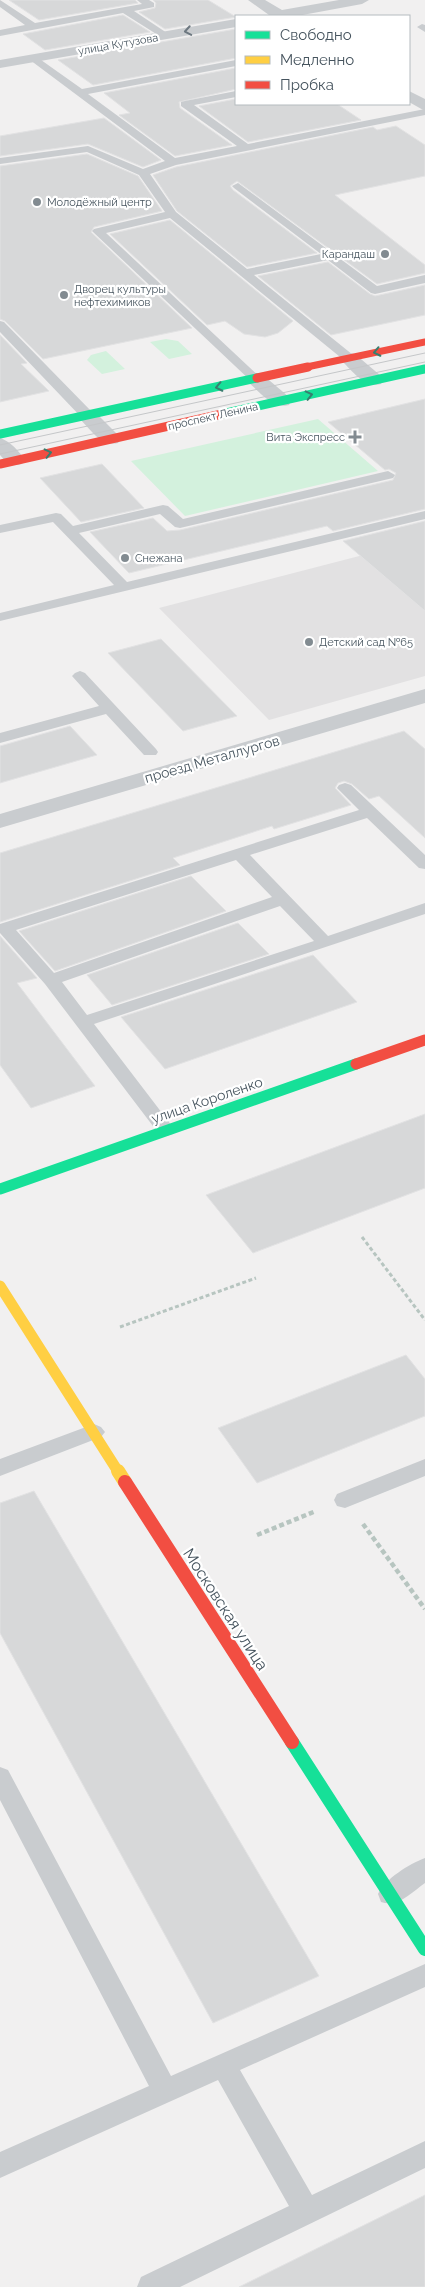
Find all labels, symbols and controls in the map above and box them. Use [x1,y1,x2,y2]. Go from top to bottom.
legend [235,15,410,105]
one-way arrow [184,26,193,36]
text: Свободно [280,26,352,44]
street label: улица Кутузова [77,31,159,58]
text: Медленно [280,51,354,69]
text: Пробка [280,76,334,94]
marker: Молодёжный центр [31,196,43,208]
place label: Молодёжный центр [47,196,152,209]
place label: Карандаш [322,248,375,261]
marker: Карандаш [379,248,391,260]
place label: Дворец культуры нефтехимиков [74,283,166,309]
marker: Дворец культуры нефтехимиков [58,289,70,301]
one-way arrow [373,346,382,356]
one-way arrow [214,381,223,391]
one-way arrow [304,390,313,401]
street label: проспект Ленина [167,400,259,433]
place label: Вита Экспресс [266,431,345,444]
marker: Вита Экспресс [349,431,361,443]
one-way arrow [43,448,52,459]
marker: Снежана [119,552,131,564]
place label: Снежана [135,552,183,565]
marker: Детский сад №65 [303,636,315,648]
place label: Детский сад №65 [319,636,413,649]
street label: проезд Металлургов [143,732,281,786]
street label: улица Короленко [149,1073,265,1127]
street label: Московская улица [179,1545,272,1674]

